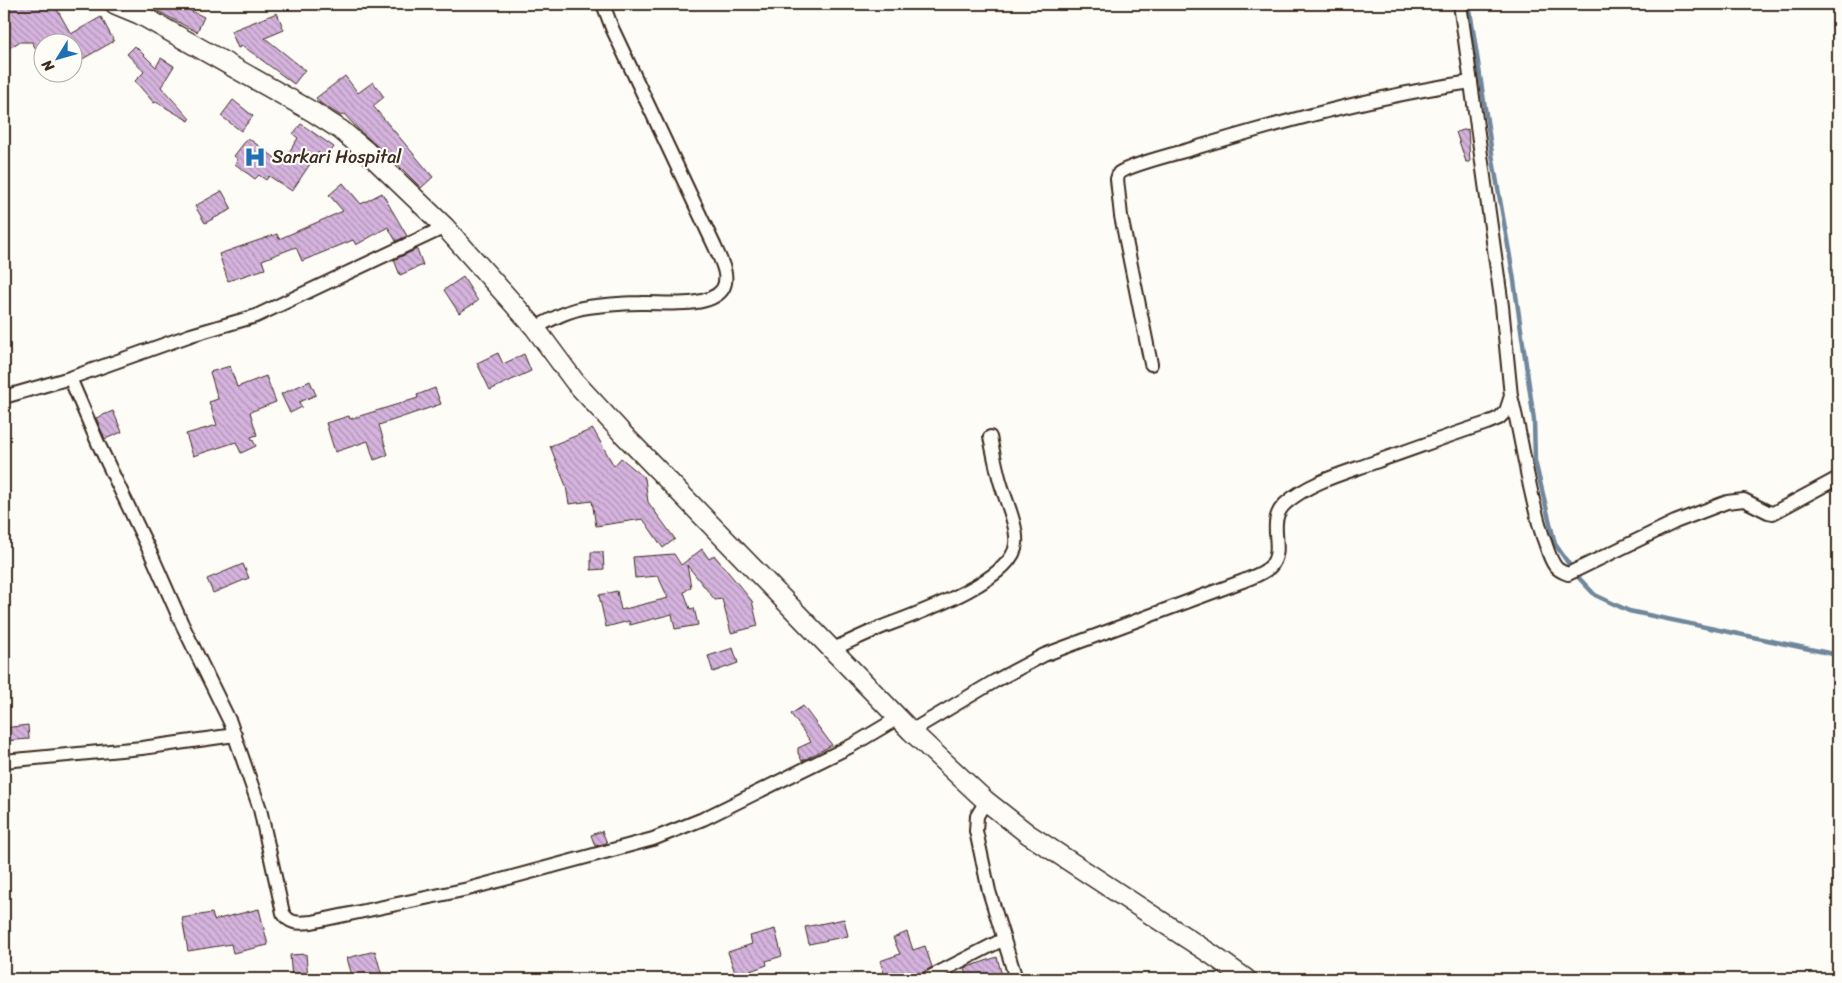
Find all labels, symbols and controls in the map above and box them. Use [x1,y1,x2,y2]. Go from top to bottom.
north arrow [32,32,82,82]
text: N [35,54,62,78]
place label: Sarkari Hospital [272,141,402,173]
hospital icon: Sarkari Hospital [242,144,268,170]

